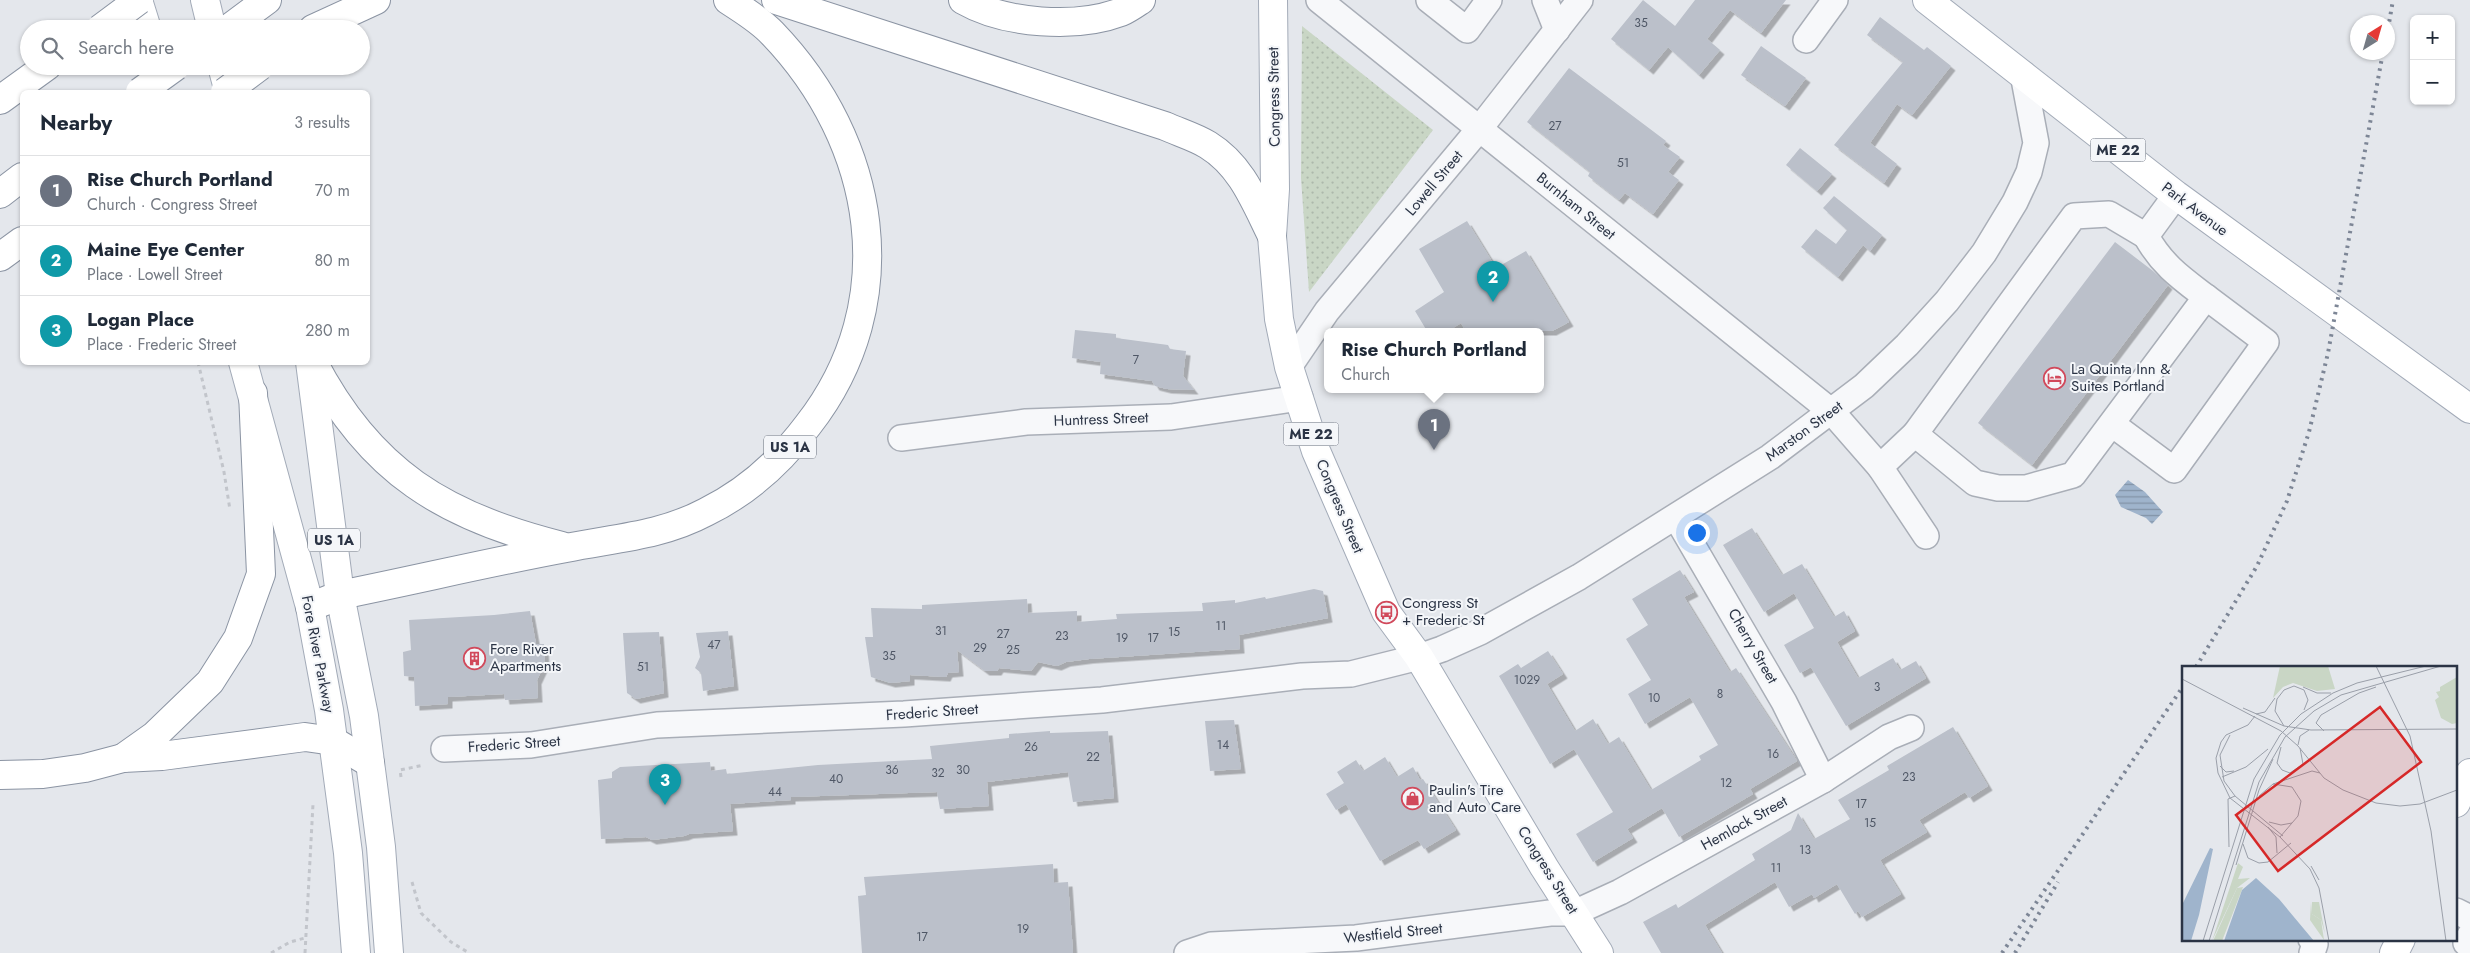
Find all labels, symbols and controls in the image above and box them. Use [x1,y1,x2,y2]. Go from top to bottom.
house number: 35 [1634,14,1648,32]
north arrow [2350,15,2395,60]
map controls [2410,15,2455,105]
button: + [2410,15,2455,60]
search box [20,20,370,75]
icon: search [38,34,66,62]
text: Search here [78,34,174,61]
street label: Congress Street [1262,46,1286,147]
button: − [2410,60,2455,105]
text: Nearby [40,108,112,138]
text: 3 results [294,111,350,134]
house number: 27 [1548,117,1562,135]
road number: ME 22 [2090,138,2146,162]
street label: Lowell Street [1400,145,1468,221]
house number: 51 [1617,154,1629,172]
text: Rise Church Portland [87,166,273,193]
street label: Burnham Street [1532,167,1621,245]
street label: Park Avenue [2157,177,2233,241]
text: 1 [52,179,60,202]
text: 70 m [315,179,350,202]
text: Church · Congress Street [87,193,257,216]
text: Maine Eye Center [87,236,244,263]
text: 2 [51,249,61,272]
text: 80 m [314,249,350,272]
pin: 2 [1477,261,1509,302]
text: Place · Lowell Street [87,263,222,286]
text: Logan Place [87,306,194,333]
text: 3 [51,319,61,342]
text: 280 m [305,319,350,342]
popup [1324,328,1544,393]
text: Place · Frederic Street [87,333,236,356]
text: Rise Church Portland [1341,336,1527,363]
house number: 7 [1133,351,1140,369]
place label: La Quinta Inn & Suites Portland [2071,358,2170,397]
text: Church [1341,363,1390,386]
hotel icon: La Quinta Inn & Suites Portland [2043,366,2067,390]
street label: Marston Street [1761,395,1847,467]
street label: Huntress Street [1053,406,1149,432]
pin: 1 [1418,409,1450,450]
road number: ME 22 [1284,422,1338,446]
road number: US 1A [764,436,816,458]
street label: Congress Street [1310,456,1370,557]
your location [1684,520,1710,546]
road number: US 1A [308,528,360,552]
place label: Congress St + Frederic St [1402,592,1485,631]
street label: Fore River Parkway [296,593,340,715]
bus stop icon: Congress St + Frederic St [1374,600,1398,624]
street label: Cherry Street [1723,604,1784,688]
house number: 11 [1216,617,1226,635]
house number: 31 [935,622,947,640]
house number: 15 [1168,623,1180,641]
house number: 27 [996,625,1010,643]
house number: 23 [1055,627,1069,645]
house number: 19 [1116,629,1128,647]
house number: 17 [1147,629,1160,647]
house number: 47 [707,636,721,654]
place label: Fore River Apartments [490,638,561,677]
house number: 29 [973,639,987,657]
house number: 25 [1006,641,1020,659]
building icon: Fore River Apartments [462,646,486,670]
house number: 35 [882,647,896,665]
house number: 51 [637,658,649,676]
inset map [2182,666,2458,940]
house number: 1029 [1514,671,1540,689]
house number: 3 [1874,678,1881,696]
house number: 8 [1717,685,1723,703]
house number: 10 [1648,689,1660,707]
street label: Frederic Street [885,698,979,726]
street label: Frederic Street [467,730,561,758]
house number: 14 [1217,736,1229,754]
house number: 26 [1024,738,1038,756]
house number: 16 [1767,745,1779,763]
house number: 22 [1086,748,1100,766]
house number: 36 [885,761,899,779]
house number: 30 [956,761,970,779]
pin: 3 [649,764,681,805]
house number: 32 [931,764,945,782]
house number: 23 [1902,768,1916,786]
house number: 40 [829,770,843,788]
house number: 12 [1720,774,1732,792]
place label: Paulin's Tire and Auto Care [1429,779,1521,818]
house number: 44 [768,783,782,801]
shop icon: Paulin's Tire and Auto Care [1401,787,1425,811]
street label: Hemlock Street [1697,790,1792,856]
house number: 17 [1855,795,1868,813]
house number: 15 [1864,814,1876,832]
street label: Congress Street [1512,822,1584,919]
house number: 13 [1799,841,1811,859]
house number: 11 [1771,859,1781,877]
street label: Westfield Street [1343,917,1444,949]
house number: 19 [1017,920,1029,938]
house number: 17 [916,928,929,946]

